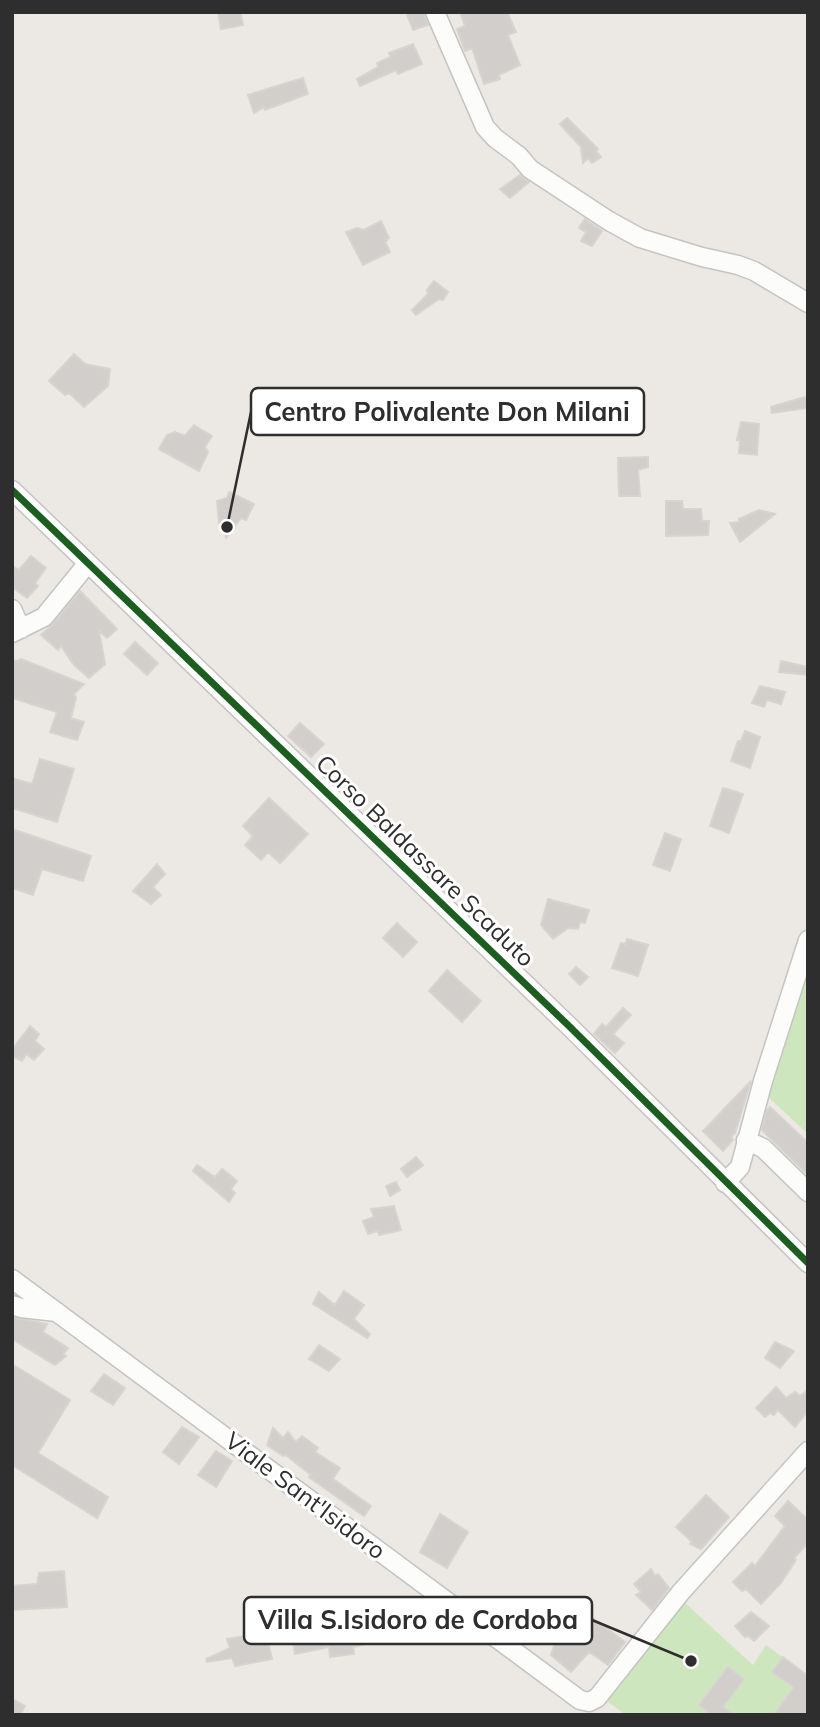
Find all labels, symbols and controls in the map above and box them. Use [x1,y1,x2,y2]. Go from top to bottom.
callout: Centro Polivalente Don Milani [251,388,644,435]
text: Centro Polivalente Don Milani [264,395,630,428]
street label: Corso Baldassare Scaduto [310,748,541,973]
street label: Viale Sant'Isidoro [219,1425,392,1565]
callout: Villa S.Isidoro de Cordoba [244,1597,592,1644]
text: Villa S.Isidoro de Cordoba [257,1603,578,1636]

